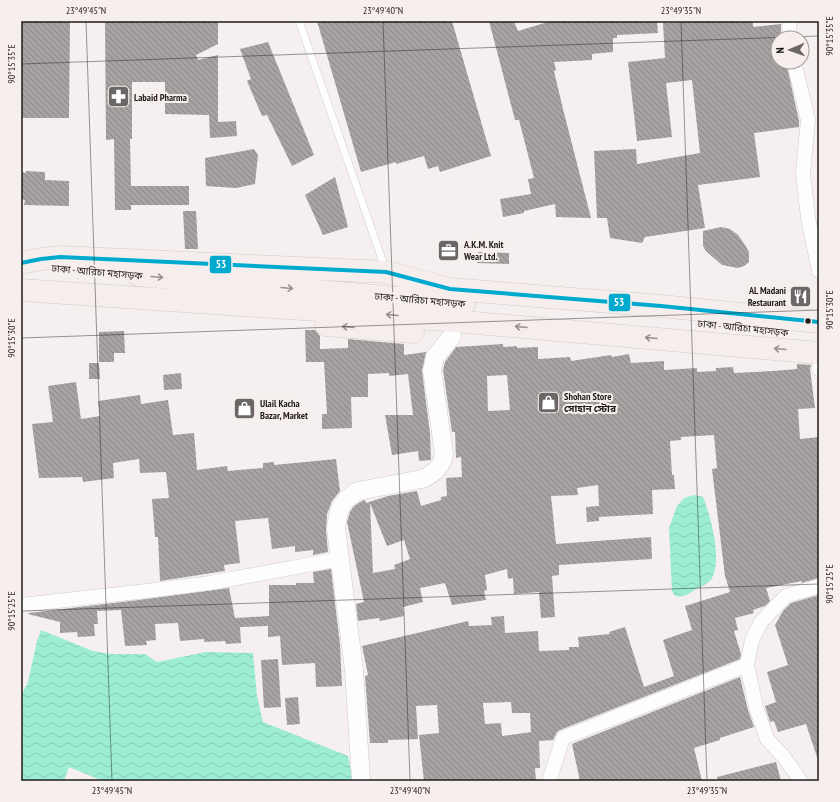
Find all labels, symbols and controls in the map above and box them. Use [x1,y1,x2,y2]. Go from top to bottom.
text: 23°49'45"N [66,4,106,17]
text: 23°49'40"N [363,4,403,17]
text: 23°49'35"N [661,4,701,17]
text: 90°15'35"E [823,16,836,56]
north arrow [770,30,810,70]
text: 90°15'35"E [5,44,18,84]
text: N [773,47,787,54]
pharmacy icon: Labaid Pharma [106,84,132,110]
place label: Labaid Pharma [134,91,187,104]
office icon: A.K.M. Knit Wear Ltd. [436,237,462,263]
place label: A.K.M. Knit Wear Ltd. [463,238,504,263]
line badge: 53 [209,255,232,274]
text: 53 [216,257,226,271]
street label: ঢাকা - আরিচা মহাসড়ক [50,261,144,283]
one-way arrow [151,273,164,280]
restaurant icon: AL Madani Restaurant [788,283,814,309]
place label: AL Madani Restaurant [748,284,786,309]
one-way arrow [280,285,293,292]
street label: ঢাকা - আরিচা মহাসড়ক [373,289,467,311]
text: 90°15'30"E [823,290,836,330]
line badge: 53 [608,293,631,312]
text: 53 [614,295,624,309]
one-way arrow [386,311,399,319]
unlabelled marker [803,316,813,326]
street label: ঢাকা - আরিচা মহাসড়ক [696,317,790,339]
text: 90°15'30"E [5,318,18,358]
one-way arrow [342,323,355,330]
one-way arrow [515,323,528,330]
one-way arrow [645,334,658,342]
one-way arrow [774,346,787,353]
shop icon: Shohan Store সোহান স্টোর [535,389,561,415]
place label: Shohan Store সোহান স্টোর [564,390,617,415]
shop icon: Ulail Kacha Bazar, Market [232,396,258,422]
place label: Ulail Kacha Bazar, Market [260,397,308,422]
text: 90°15'25"E [823,564,836,604]
text: 90°15'25"E [5,591,18,631]
text: 23°49'45"N [92,784,132,797]
text: 23°49'40"N [390,784,430,797]
text: 23°49'35"N [687,784,727,797]

